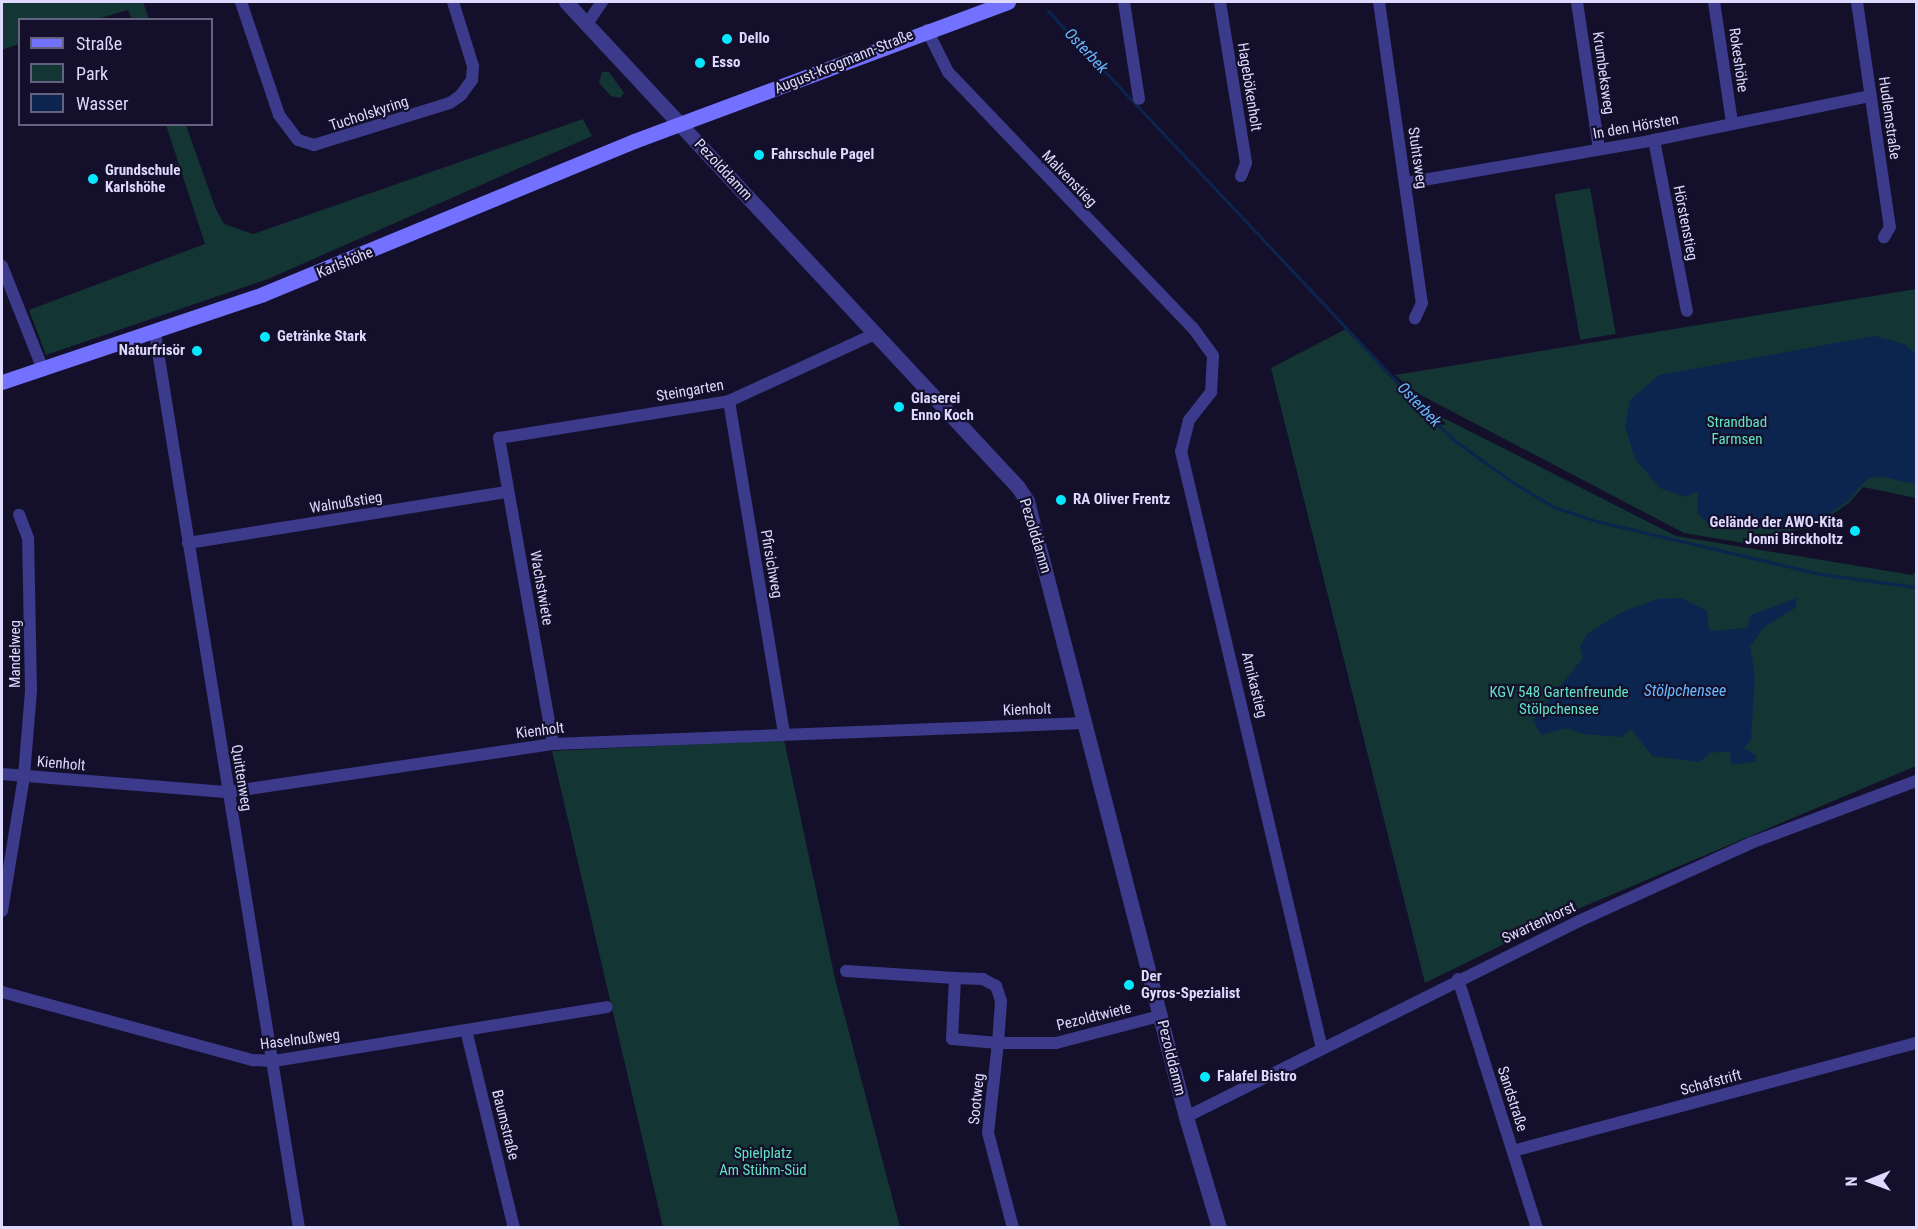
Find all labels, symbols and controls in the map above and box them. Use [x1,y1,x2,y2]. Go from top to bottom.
legend [18,18,213,126]
water label: Osterbek [1060,24,1112,78]
street label: August-Krogmann-Straße [772,26,916,98]
street label: Rokeshöhe [1725,27,1751,93]
place label: Dello [739,30,770,48]
street label: Krumbeksweg [1588,30,1618,116]
marker: Dello [720,32,734,46]
text: Straße [76,33,122,54]
street label: Hagebökenholt [1233,41,1265,133]
place label: Esso [712,54,740,72]
marker: Esso [693,56,707,70]
text: Park [76,63,108,84]
street label: Hudlemstraße [1874,75,1904,161]
text: Wasser [76,93,128,114]
street label: Tucholskyring [327,93,411,135]
street label: In den Hörsten [1592,111,1680,143]
street label: Stuhtsweg [1404,126,1430,190]
street label: Pezolddamm [690,136,756,204]
place label: Fahrschule Pagel [771,146,874,164]
street label: Malvenstieg [1038,147,1100,211]
marker: Fahrschule Pagel [752,148,766,162]
place label: Grundschule Karlshöhe [105,161,180,196]
marker: Grundschule Karlshöhe [86,172,100,186]
street label: Hörstenstieg [1669,184,1701,262]
street label: Karlshöhe [314,244,376,282]
place label: Getränke Stark [277,328,366,346]
marker: Getränke Stark [258,330,272,344]
place label: Naturfrisör [119,342,185,360]
marker: Naturfrisör [190,344,204,358]
street label: Steingarten [655,376,725,406]
water label: Osterbek [1393,379,1445,431]
place label: Glaserei Enno Koch [911,389,974,424]
marker: Glaserei Enno Koch [892,400,906,414]
park label: Strandbad Farmsen [1707,413,1767,448]
street label: Walnußstieg [308,488,384,518]
place label: RA Oliver Frentz [1073,491,1170,509]
marker: RA Oliver Frentz [1054,493,1068,507]
street label: Pezolddamm [1015,496,1055,576]
place label: Gelände der AWO-Kita Jonni Birckholtz [1710,513,1843,548]
marker: Gelände der AWO-Kita Jonni Birckholtz [1848,524,1862,538]
street label: Pfirsichweg [756,529,786,599]
street label: Wachstwiete [526,549,556,627]
street label: Mandelweg [7,620,25,688]
street label: Arnikastieg [1237,650,1271,720]
water label: Stölpchensee [1644,681,1726,701]
park label: KGV 548 Gartenfreunde Stölpchensee [1489,683,1629,718]
street label: Kienholt [1002,700,1052,720]
street label: Kienholt [515,719,565,743]
street label: Quittenweg [227,743,255,813]
street label: Kienholt [36,753,86,775]
street label: Swartenhorst [1499,898,1579,948]
place label: Der Gyros-Spezialist [1141,967,1240,1002]
marker: Der Gyros-Spezialist [1122,978,1136,992]
street label: Pezoldtwiete [1055,999,1133,1035]
street label: Pezolddamm [1153,1018,1189,1098]
street label: Haselnußweg [259,1026,341,1054]
street label: Sandstraße [1493,1064,1531,1134]
street label: Schafstrift [1679,1066,1743,1100]
place label: Falafel Bistro [1217,1068,1297,1086]
marker: Falafel Bistro [1198,1070,1212,1084]
street label: Sootweg [965,1072,989,1126]
street label: Baumstraße [488,1088,522,1162]
park label: Spielplatz Am Stühm-Süd [719,1144,807,1179]
north arrow [1840,1151,1900,1211]
text: N [1842,1176,1861,1186]

